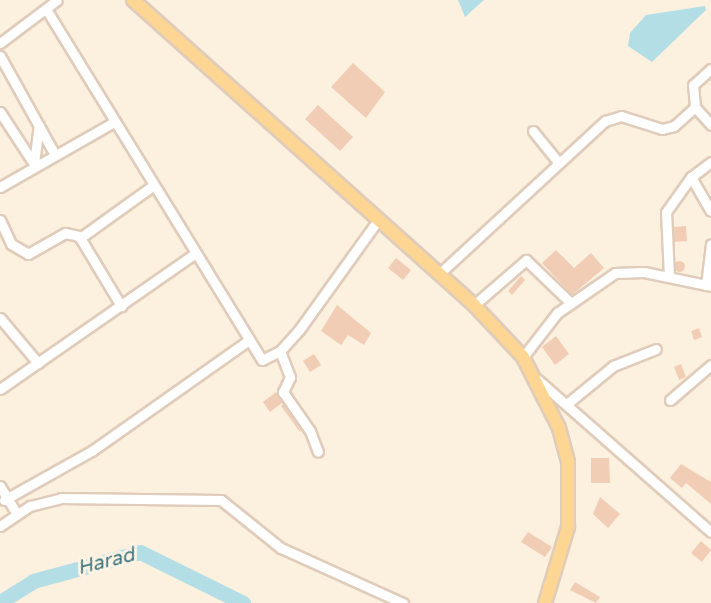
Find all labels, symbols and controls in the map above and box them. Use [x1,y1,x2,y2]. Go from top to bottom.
water label: Harad [75,543,137,581]

